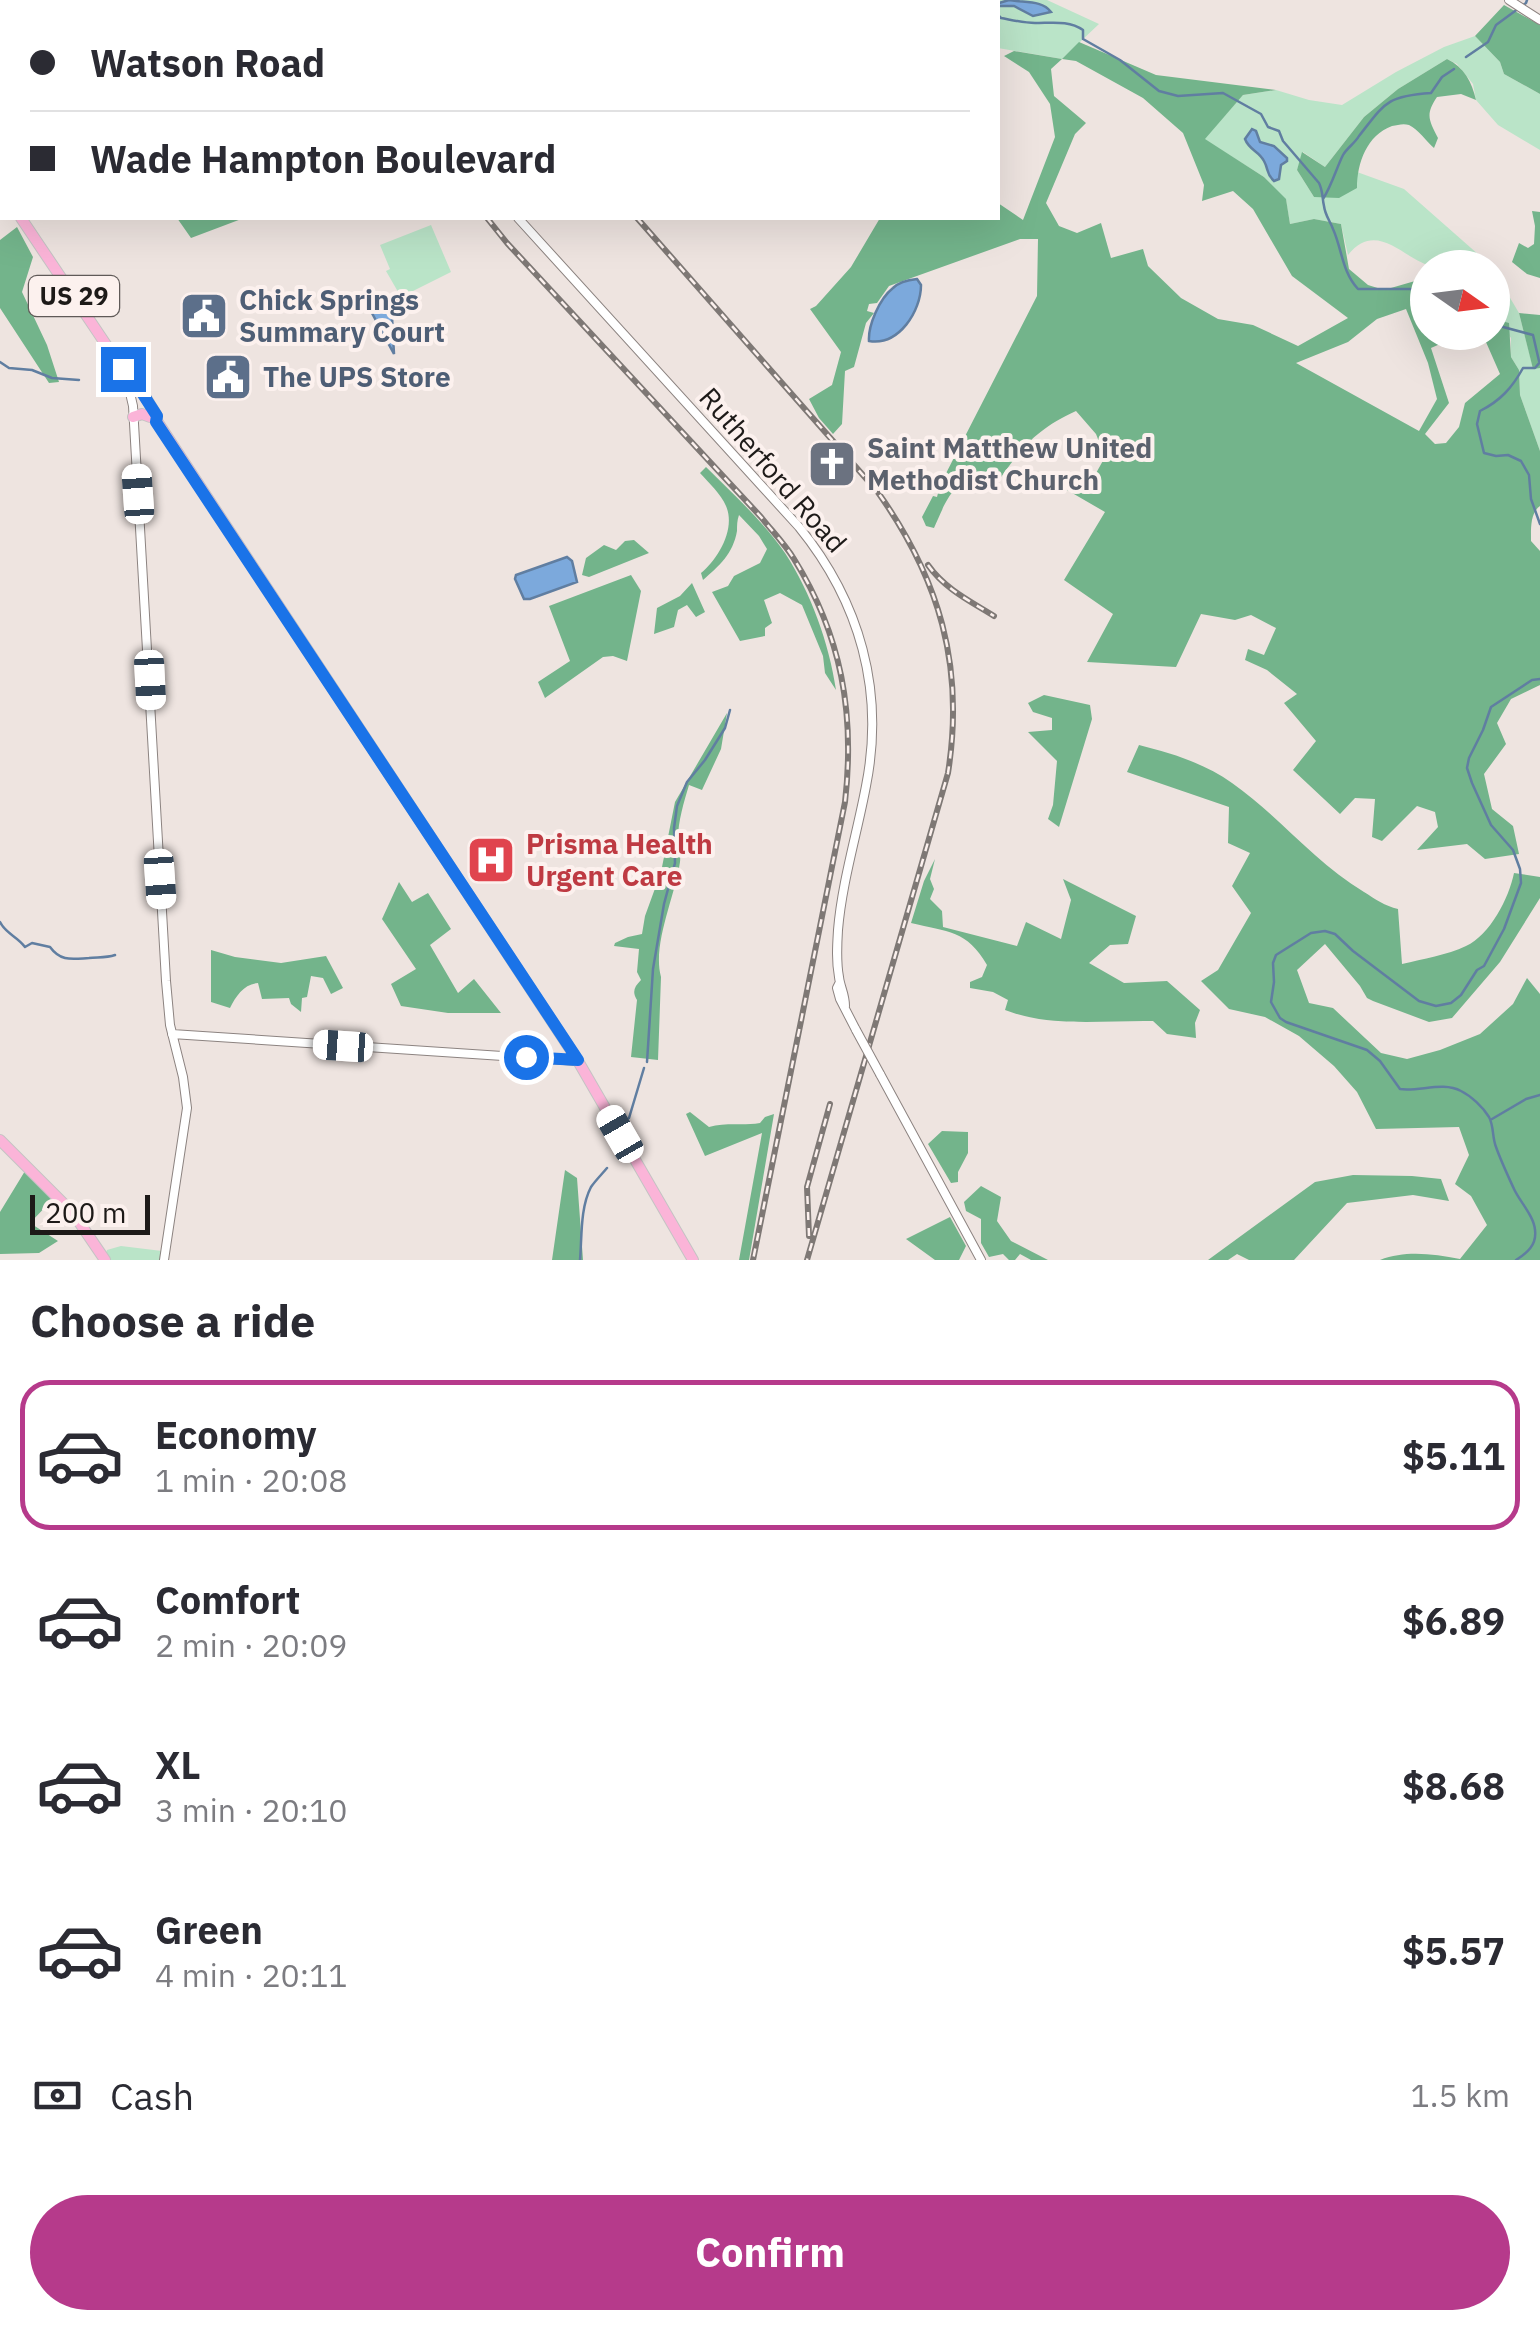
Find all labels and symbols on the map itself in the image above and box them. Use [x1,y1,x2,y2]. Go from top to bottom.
north arrow [1410,250,1510,350]
road number: US 29 [29,276,119,316]
place label: Chick Springs Summary Court [239,281,445,350]
public building icon: Chick Springs Summary Court [178,290,230,342]
route end [101,347,146,392]
public building icon: The UPS Store [202,351,254,403]
place label: The UPS Store [263,358,451,395]
street label: Rutherford Road [691,379,855,560]
place label: Saint Matthew United Methodist Church [867,429,1152,498]
church icon: Saint Matthew United Methodist Church [806,438,858,490]
car [121,463,155,525]
car [133,649,167,711]
place label: Prisma Health Urgent Care [526,825,713,894]
hospital icon: Prisma Health Urgent Care [465,834,517,886]
car [143,848,177,910]
car [312,1029,374,1063]
route start [504,1035,549,1080]
car [592,1101,648,1167]
scale bar [30,1190,150,1234]

